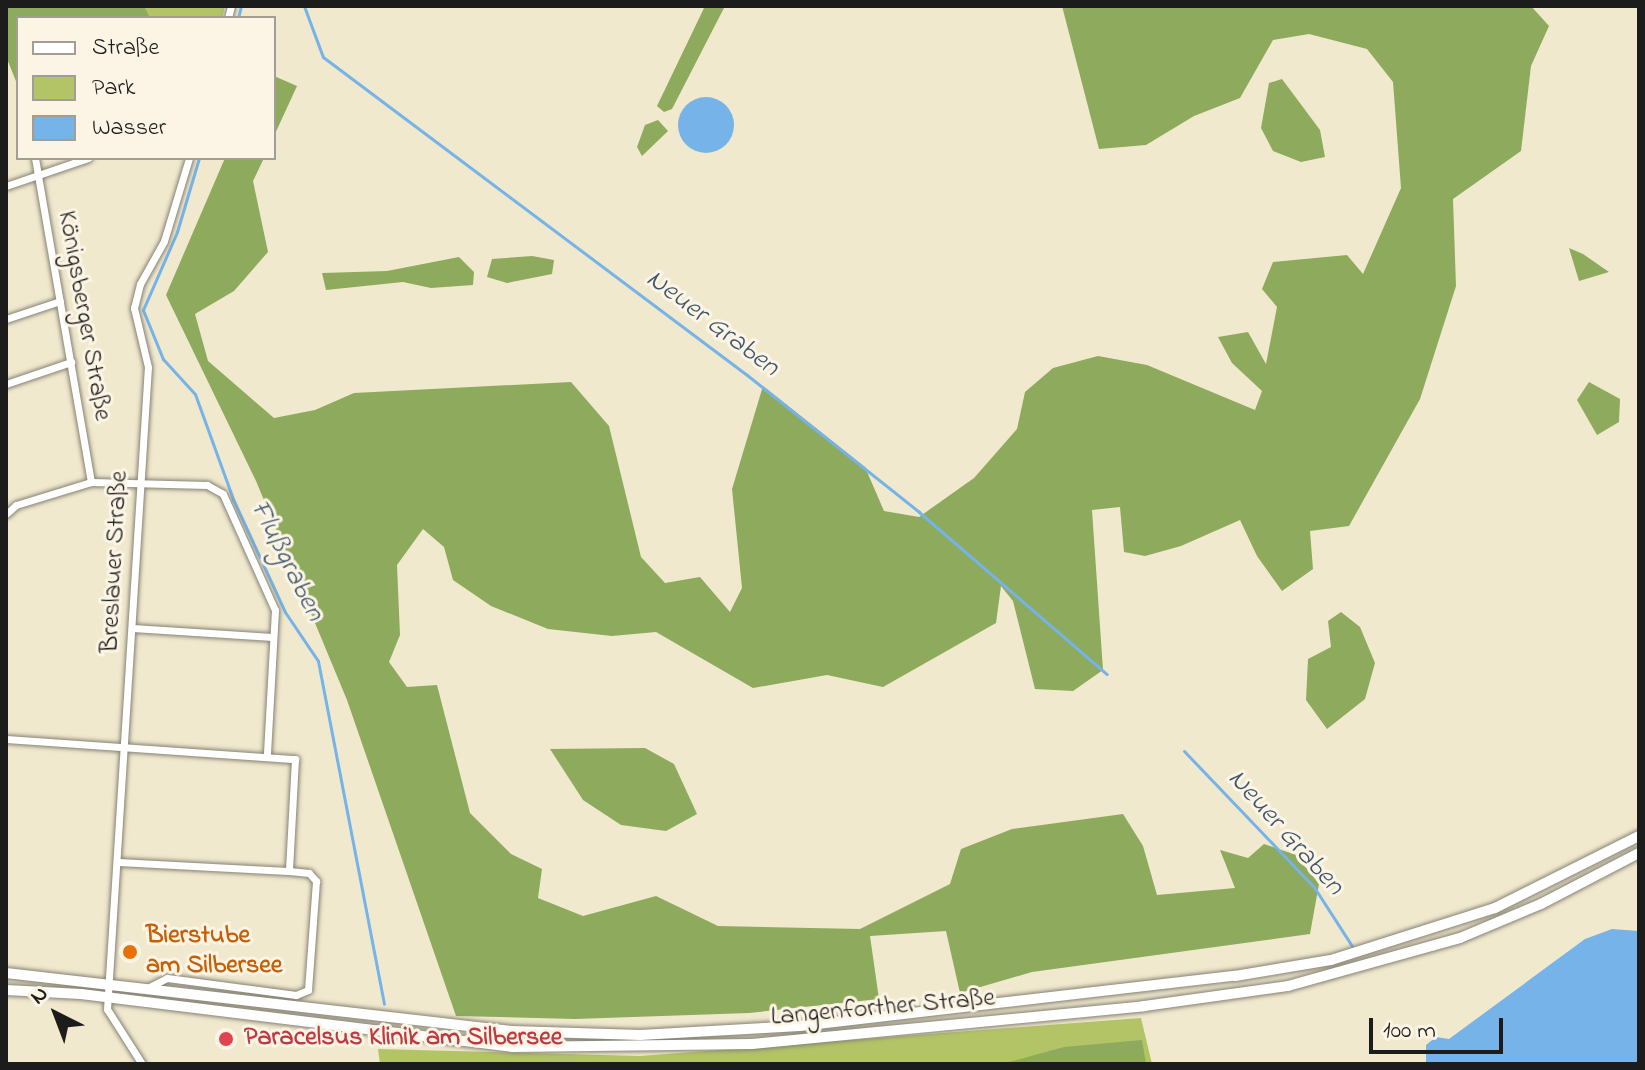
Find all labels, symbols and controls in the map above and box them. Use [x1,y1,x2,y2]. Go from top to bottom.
legend [16,16,276,160]
text: Straße [92,31,159,66]
text: Park [92,71,135,106]
text: Wasser [92,111,166,146]
street label: Königsberger Straße [49,209,117,423]
water label: Neuer Graben [639,263,785,385]
street label: Breslauer Straße [96,470,136,654]
water label: Flußgraben [241,495,331,627]
water label: Neuer Graben [1220,763,1350,903]
place label: Bierstube am Silbersee [146,921,282,982]
marker: Bierstube am Silbersee [121,943,139,961]
north arrow [16,974,96,1054]
text: N [24,979,56,1013]
street label: Langenforther Straße [770,984,996,1034]
scale bar [1373,1002,1507,1052]
text: 100 m [1383,1014,1436,1049]
place label: Paracelsus Klinik am Silbersee [244,1023,562,1055]
marker: Paracelsus Klinik am Silbersee [215,1028,237,1050]

